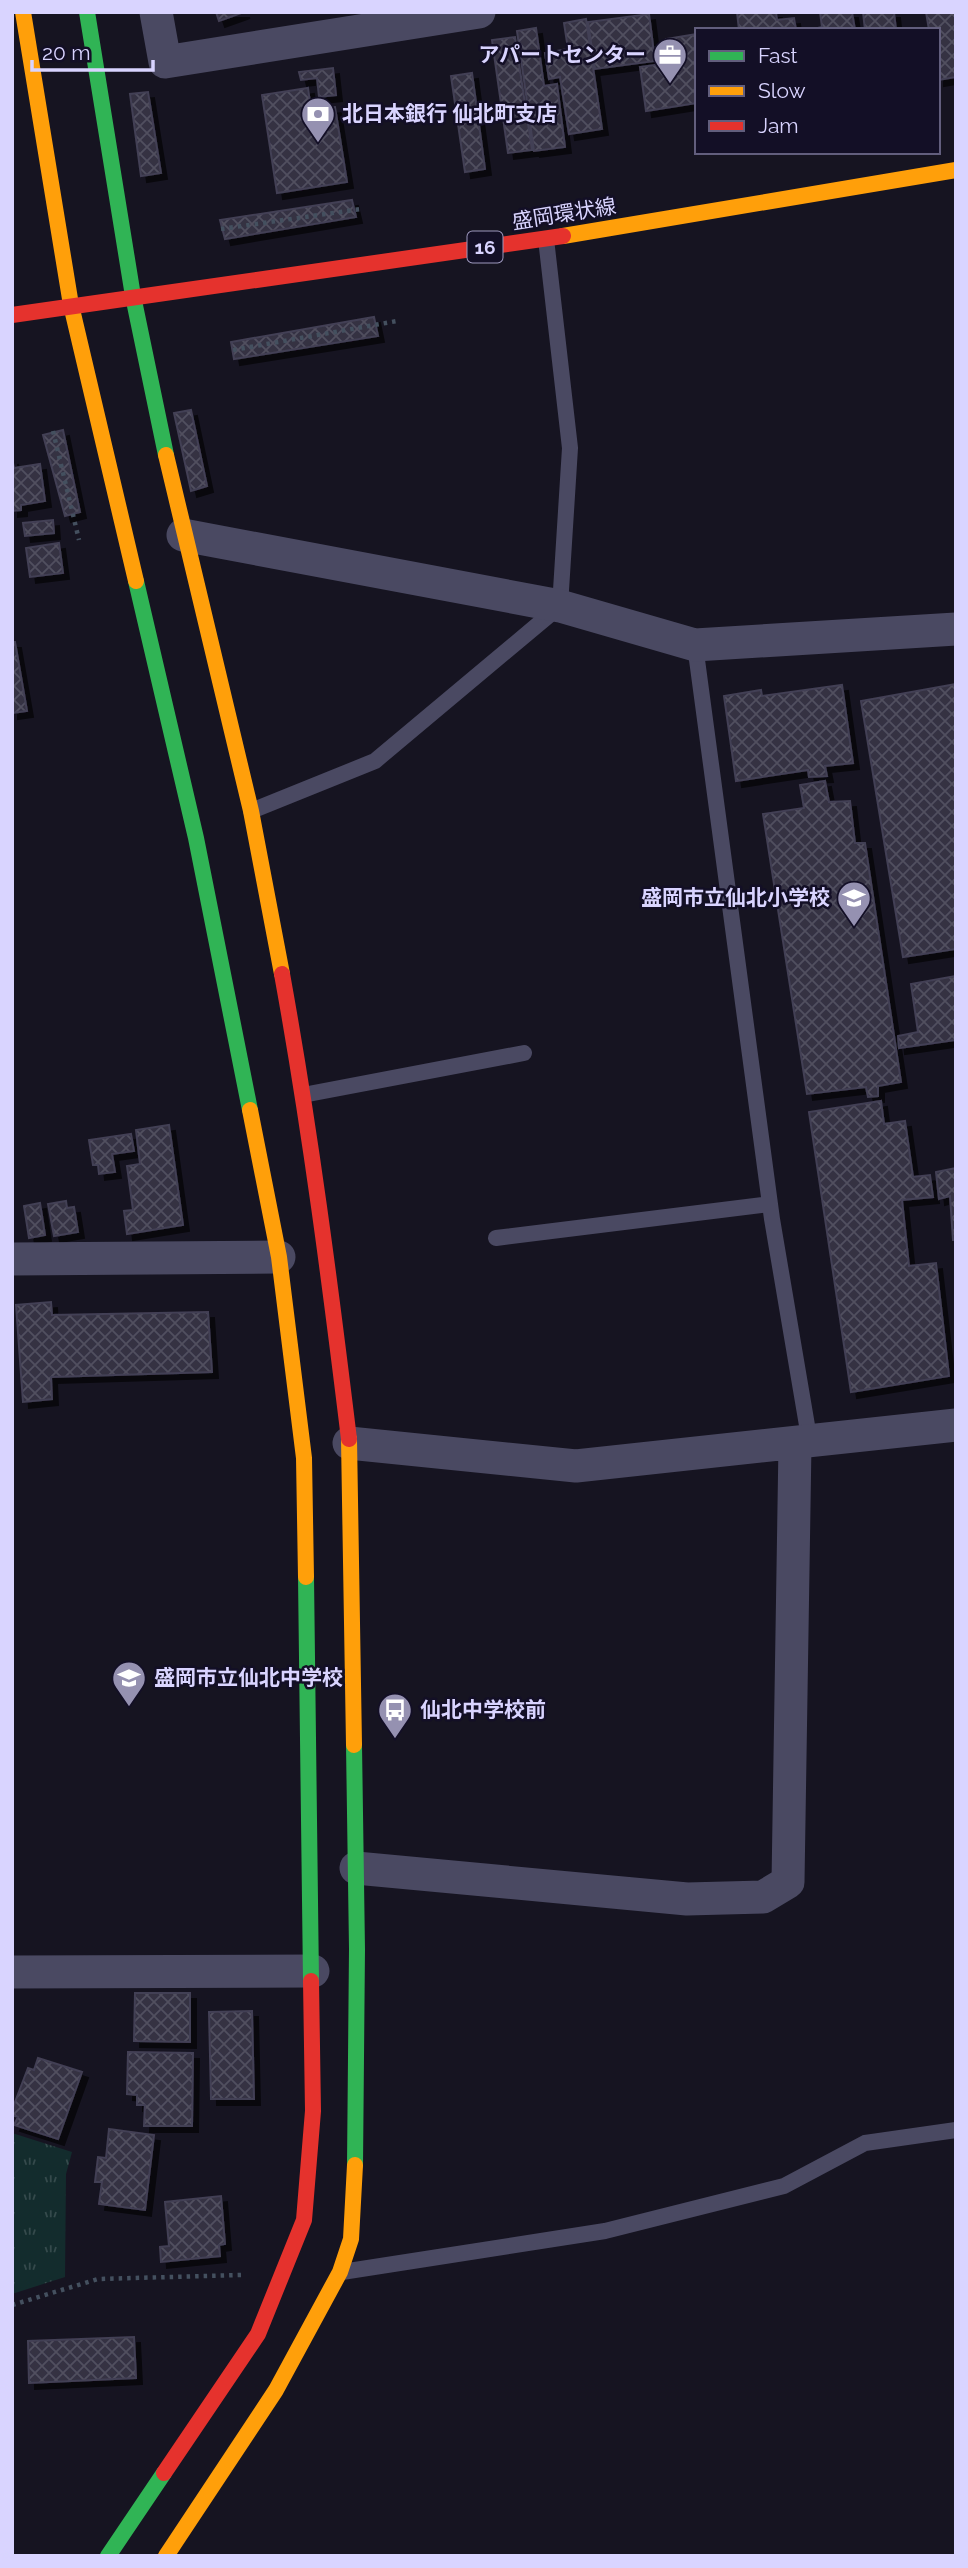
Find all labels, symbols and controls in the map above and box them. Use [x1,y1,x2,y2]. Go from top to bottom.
scale bar [32,28,152,72]
legend [695,28,940,154]
office icon: アパートセンター [651,36,689,85]
text: 20 m [42,40,90,65]
place label: アパートセンター [478,42,646,67]
text: Fast [758,43,798,68]
text: Slow [758,78,806,103]
bank icon: 北日本銀行 仙北町支店 [299,95,337,144]
place label: 北日本銀行 仙北町支店 [342,101,557,126]
text: Jam [758,113,799,138]
street label: 盛岡環状線 [510,193,618,234]
road number: 16 [468,232,503,262]
school or university icon: 盛岡市立仙北小学校 [835,879,873,928]
place label: 盛岡市立仙北小学校 [641,885,830,910]
school or university icon: 盛岡市立仙北中学校 [110,1659,148,1708]
place label: 盛岡市立仙北中学校 [154,1665,343,1690]
bus stop icon: 仙北中学校前 [376,1691,414,1740]
place label: 仙北中学校前 [420,1697,546,1722]

